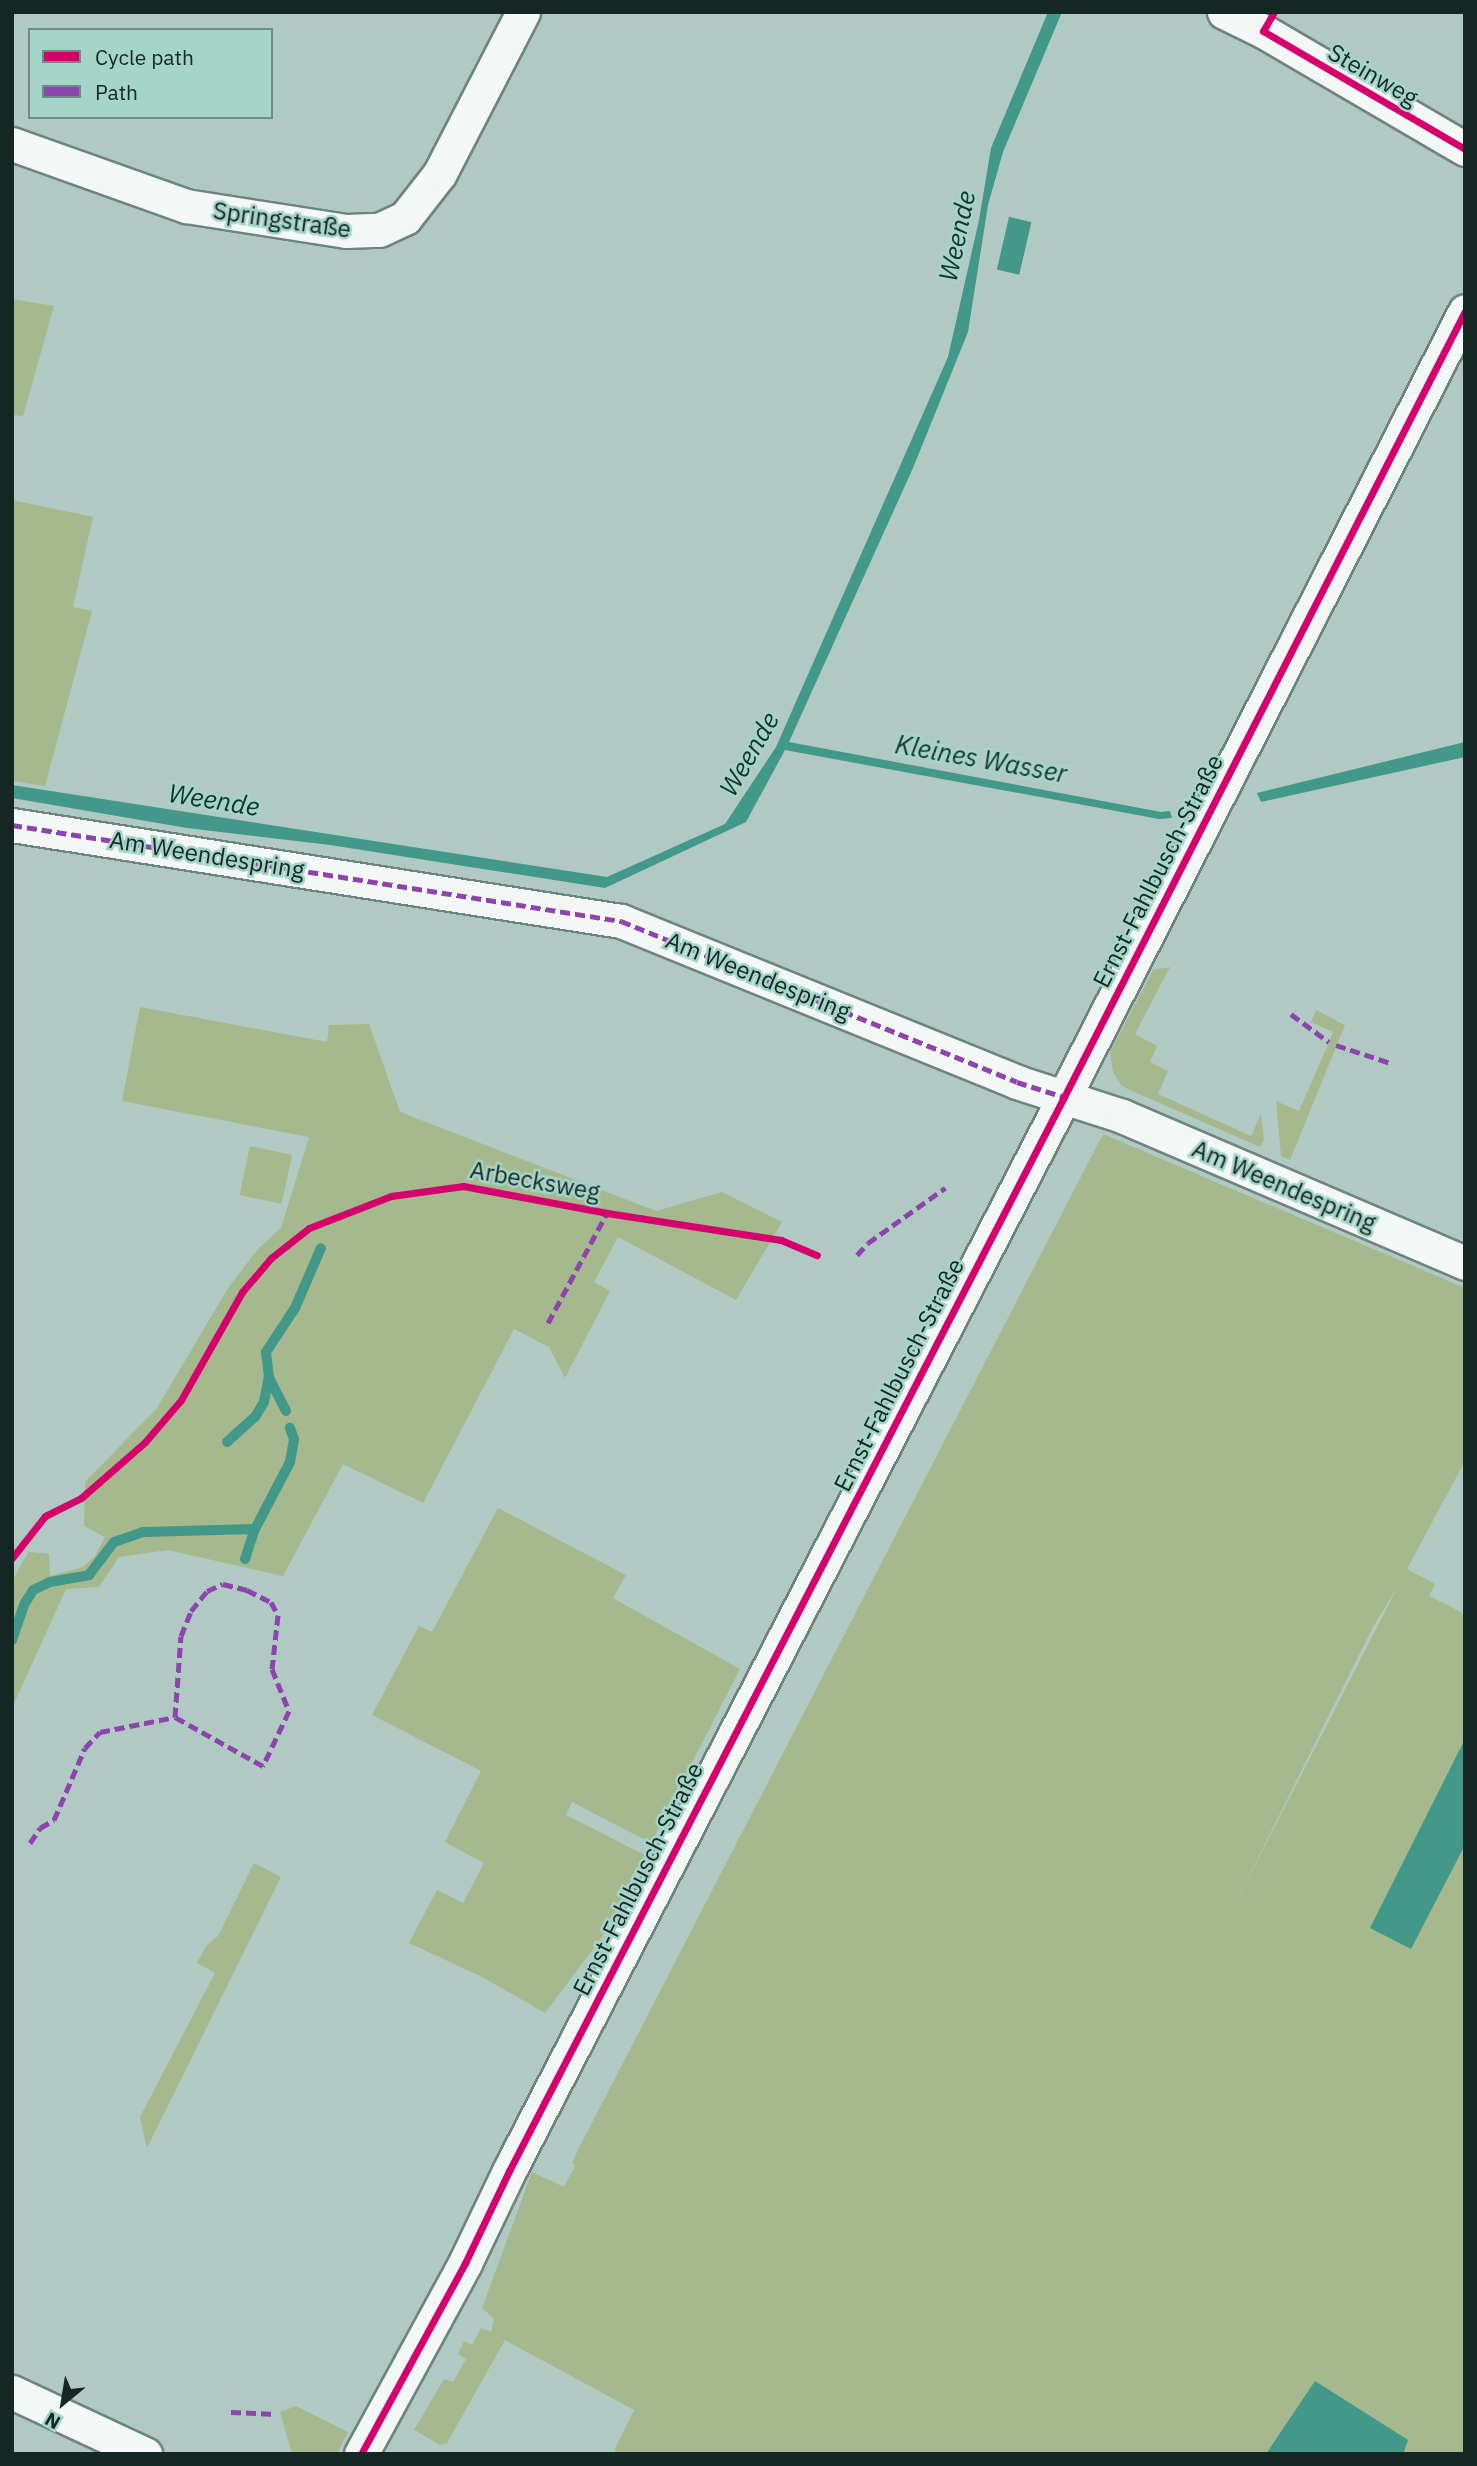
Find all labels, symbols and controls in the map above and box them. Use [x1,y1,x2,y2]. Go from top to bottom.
legend [28,28,273,119]
street label: Steinweg [1323,38,1423,112]
text: Cycle path [95,43,194,71]
text: Path [95,78,138,106]
water label: Weende [932,188,982,284]
street label: Springstraße [211,196,353,244]
water label: Weende [713,706,785,802]
water label: Kleines Wasser [893,729,1069,789]
street label: Ernst-Fahlbusch-Straße [1087,750,1229,992]
water label: Weende [166,777,262,823]
street label: Am Weendespring [108,825,306,885]
street label: Am Weendespring [661,926,855,1026]
street label: Am Weendespring [1188,1134,1380,1238]
street label: Arbecksweg [468,1155,602,1207]
street label: Ernst-Fahlbusch-Straße [828,1254,970,1496]
street label: Ernst-Fahlbusch-Straße [567,1758,709,2000]
north arrow [28,2368,98,2438]
text: N [41,2407,64,2435]

